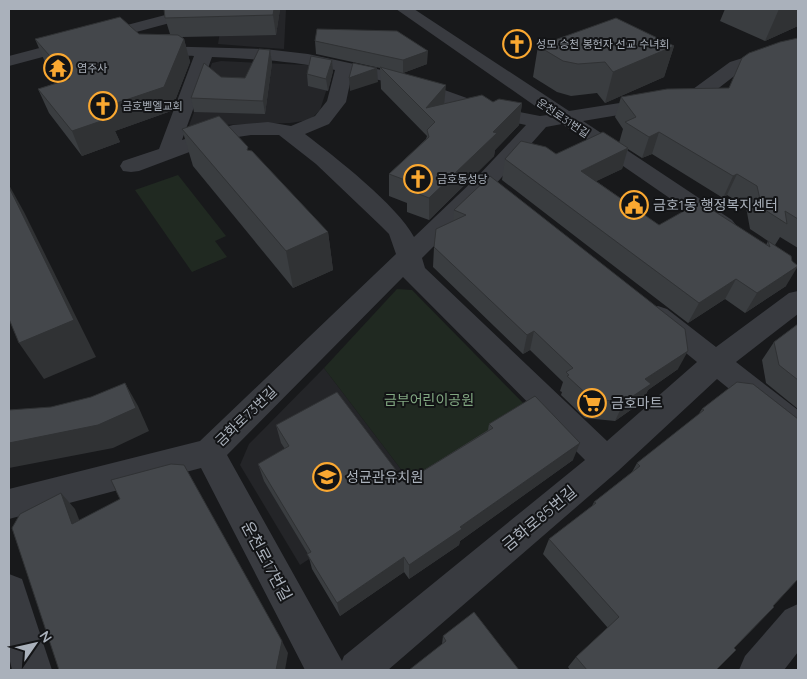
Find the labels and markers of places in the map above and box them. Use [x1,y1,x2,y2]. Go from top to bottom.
church icon: 성모 승천 봉헌자 선교 수녀회 [502,29,532,59]
place label: 성모 승천 봉헌자 선교 수녀회 [536,37,669,51]
temple icon: 염주사 [43,53,73,83]
place label: 염주사 [77,61,107,75]
church icon: 금호벧엘교회 [88,91,118,121]
place label: 금호벧엘교회 [122,99,183,113]
church icon: 금호동성당 [403,164,433,194]
place label: 금호동성당 [437,172,488,186]
public building icon: 금호1동 행정복지센터 [619,190,649,220]
place label: 금호1동 행정복지센터 [653,196,778,214]
supermarket icon: 금호마트 [577,388,607,418]
place label: 금호마트 [611,394,663,412]
school or university icon: 성균관유치원 [312,462,342,492]
place label: 성균관유치원 [346,468,423,486]

